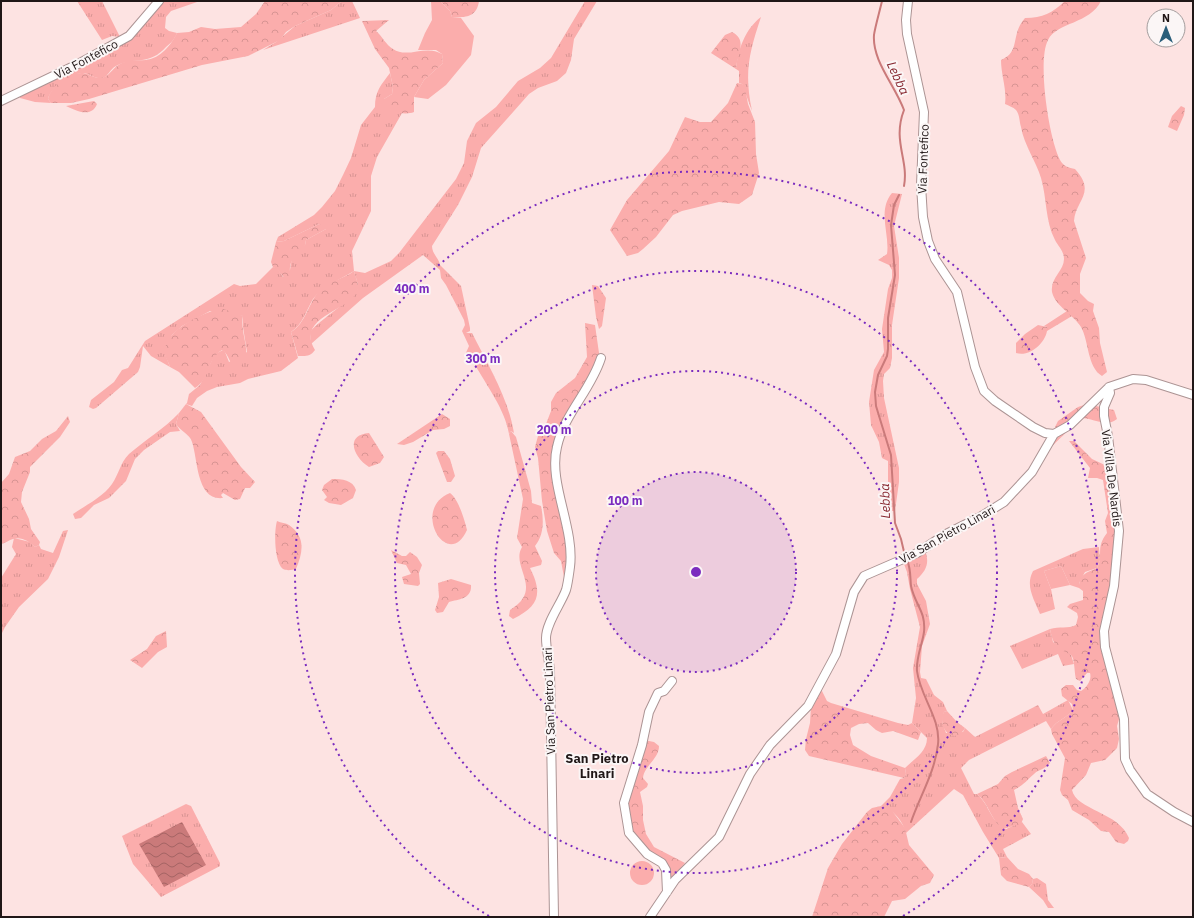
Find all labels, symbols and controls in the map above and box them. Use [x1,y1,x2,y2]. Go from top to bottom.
north arrow [1146,8,1186,48]
text: N [1162,11,1170,25]
street label: Via Fontefico [52,36,121,82]
water label: Lebba [883,58,913,98]
street label: Via Fontefico [914,124,932,194]
text: 400 m [394,281,430,296]
text: 300 m [465,351,501,366]
text: 200 m [536,422,572,437]
street label: Via Villa De Nardis [1099,428,1125,528]
water label: Lebba [876,483,894,519]
text: 100 m [607,493,643,508]
street label: Via San Pietro Linari [896,501,998,567]
centre of rings [689,565,703,579]
street label: Via San Pietro Linari [540,647,558,755]
district label: San Pietro Linari [565,750,629,782]

